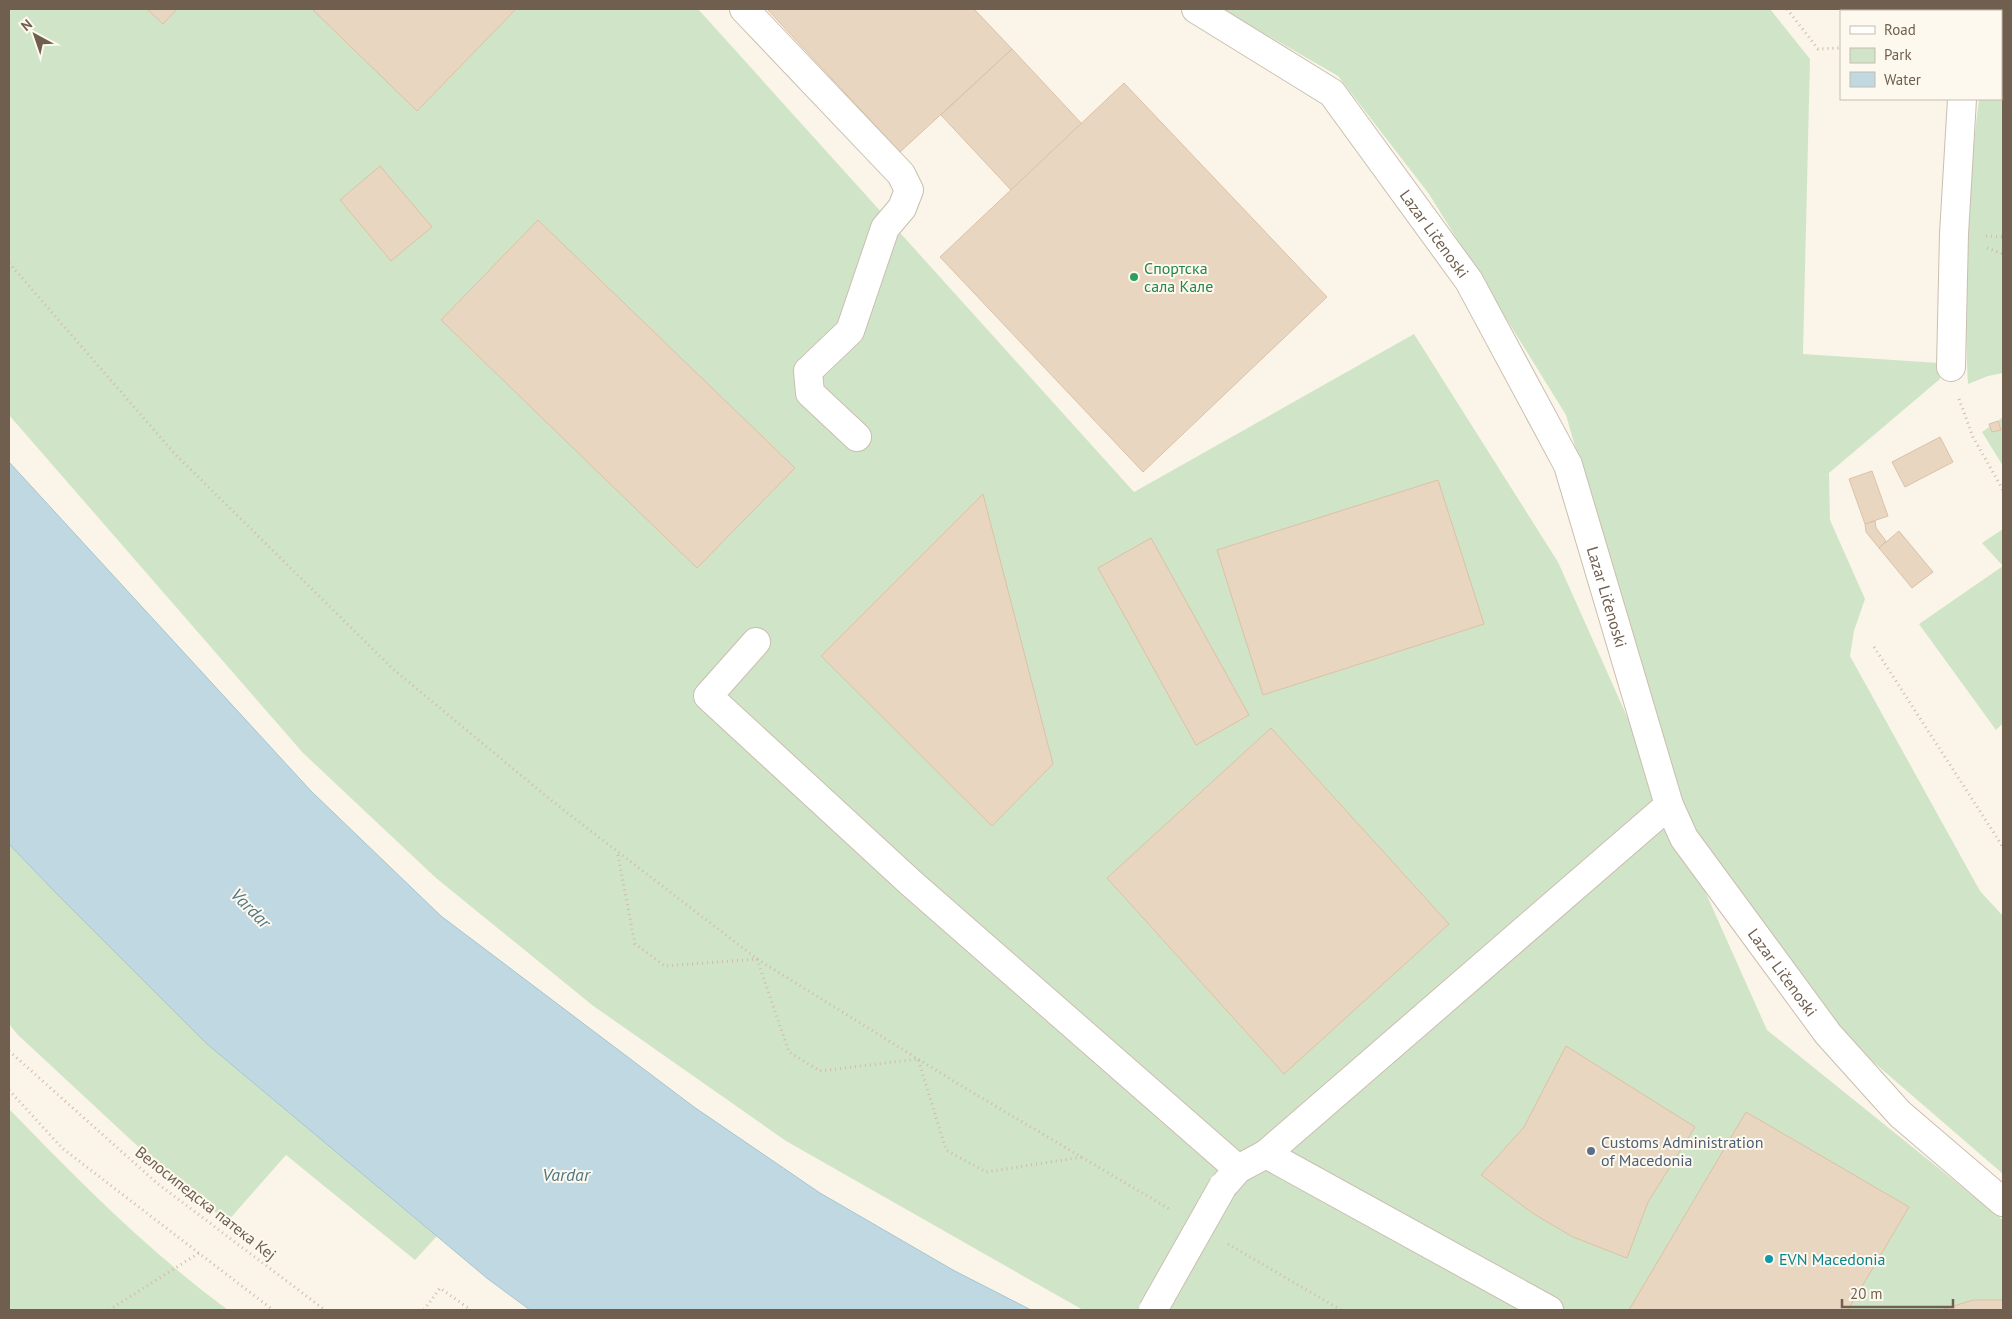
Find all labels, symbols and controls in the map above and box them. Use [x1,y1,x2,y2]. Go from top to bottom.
north arrow [10,10,60,60]
legend [1840,10,2002,100]
text: N [17,15,36,35]
text: Road [1884,20,1916,39]
text: Park [1884,45,1912,64]
text: Water [1884,70,1921,89]
street label: Lazar Ličenoski [1396,186,1473,282]
place label: Спортска сала Кале [1144,258,1213,296]
marker: Спортска сала Кале [1128,271,1140,283]
street label: Lazar Ličenoski [1583,544,1632,650]
water label: Vardar [226,883,277,934]
street label: Lazar Ličenoski [1744,924,1822,1020]
place label: Customs Administration of Macedonia [1601,1132,1763,1170]
street label: Велосипедска патека Кеј [131,1142,281,1264]
marker: Customs Administration of Macedonia [1585,1145,1597,1157]
water label: Vardar [542,1163,591,1186]
place label: EVN Macedonia [1779,1249,1885,1269]
marker: EVN Macedonia [1763,1253,1775,1265]
scale bar [1842,1276,1953,1308]
text: 20 m [1850,1284,1883,1303]

